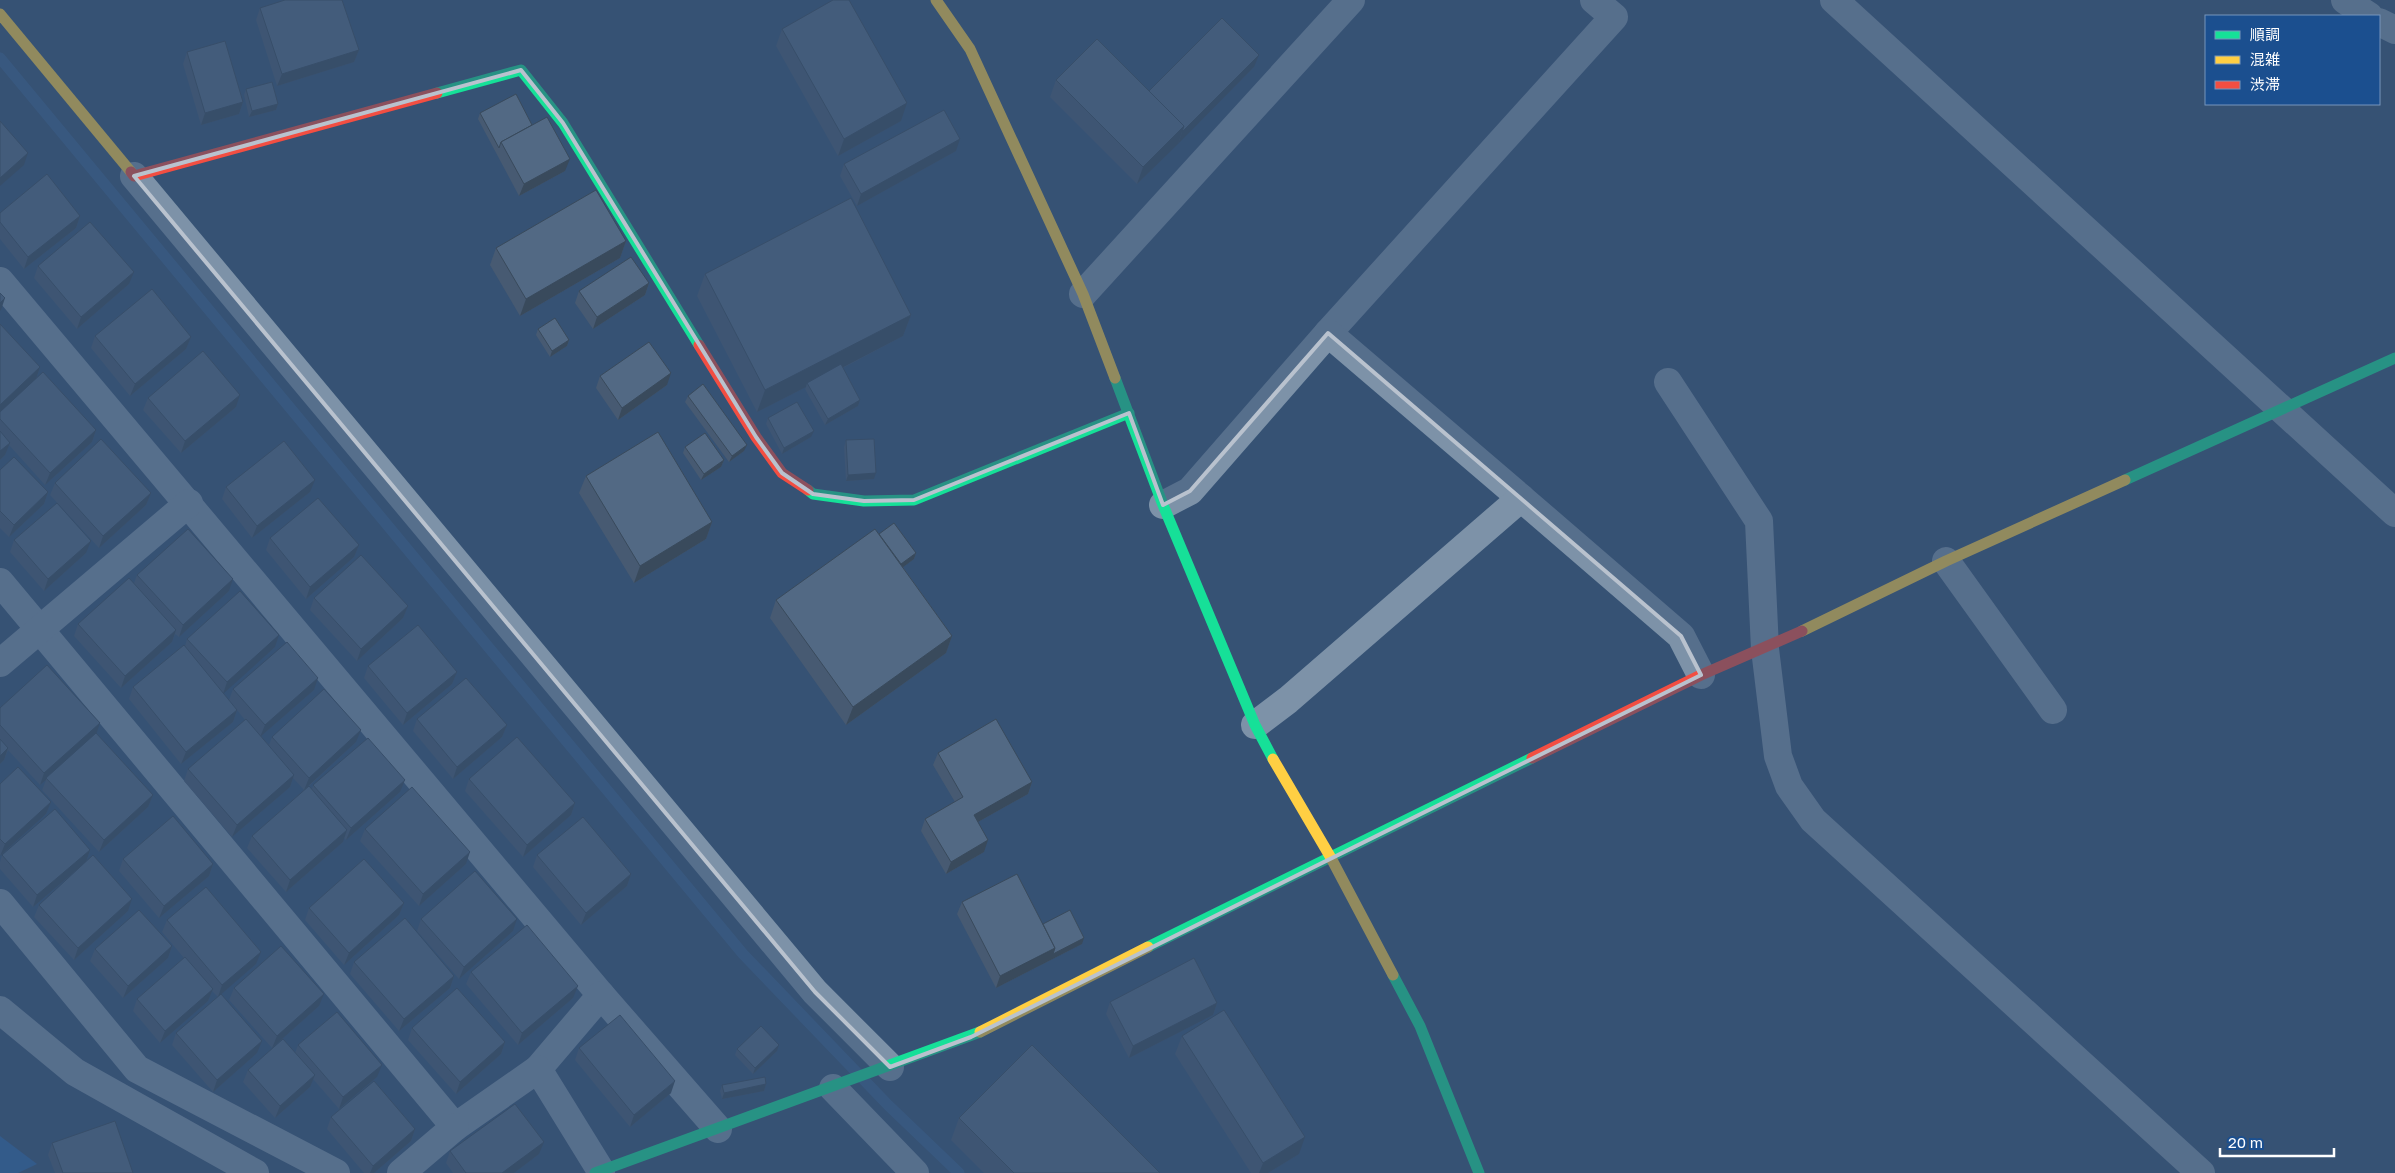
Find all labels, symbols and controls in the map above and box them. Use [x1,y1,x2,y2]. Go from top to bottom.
legend [2205,15,2380,105]
text: 順調 [2250,25,2280,43]
text: 混雑 [2250,50,2280,68]
text: 渋滞 [2250,75,2280,93]
scale bar [2220,1126,2334,1158]
text: 20 m [2228,1133,2263,1151]

